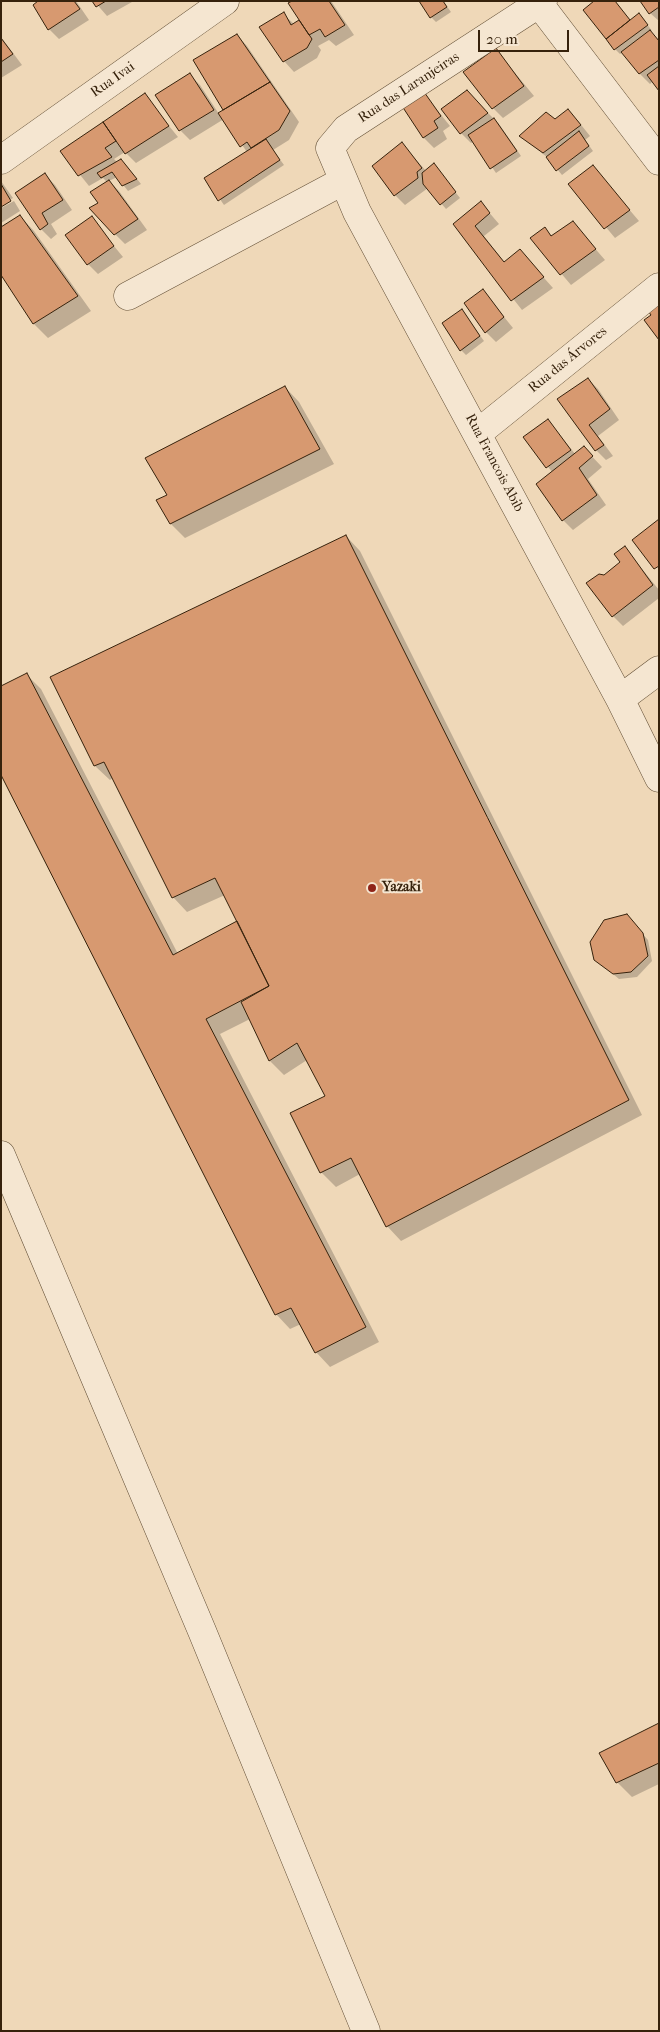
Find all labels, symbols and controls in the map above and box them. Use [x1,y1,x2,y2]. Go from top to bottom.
scale bar [480,20,571,52]
text: 20 m [486,30,518,48]
street label: Rua das Laranjeiras [355,49,463,127]
street label: Rua Ivai [88,59,138,101]
street label: Rua das Árvores [525,323,611,397]
street label: Rua Francois Abib [461,411,527,515]
place label: Yazaki [382,880,421,896]
marker: Yazaki [366,882,378,894]

